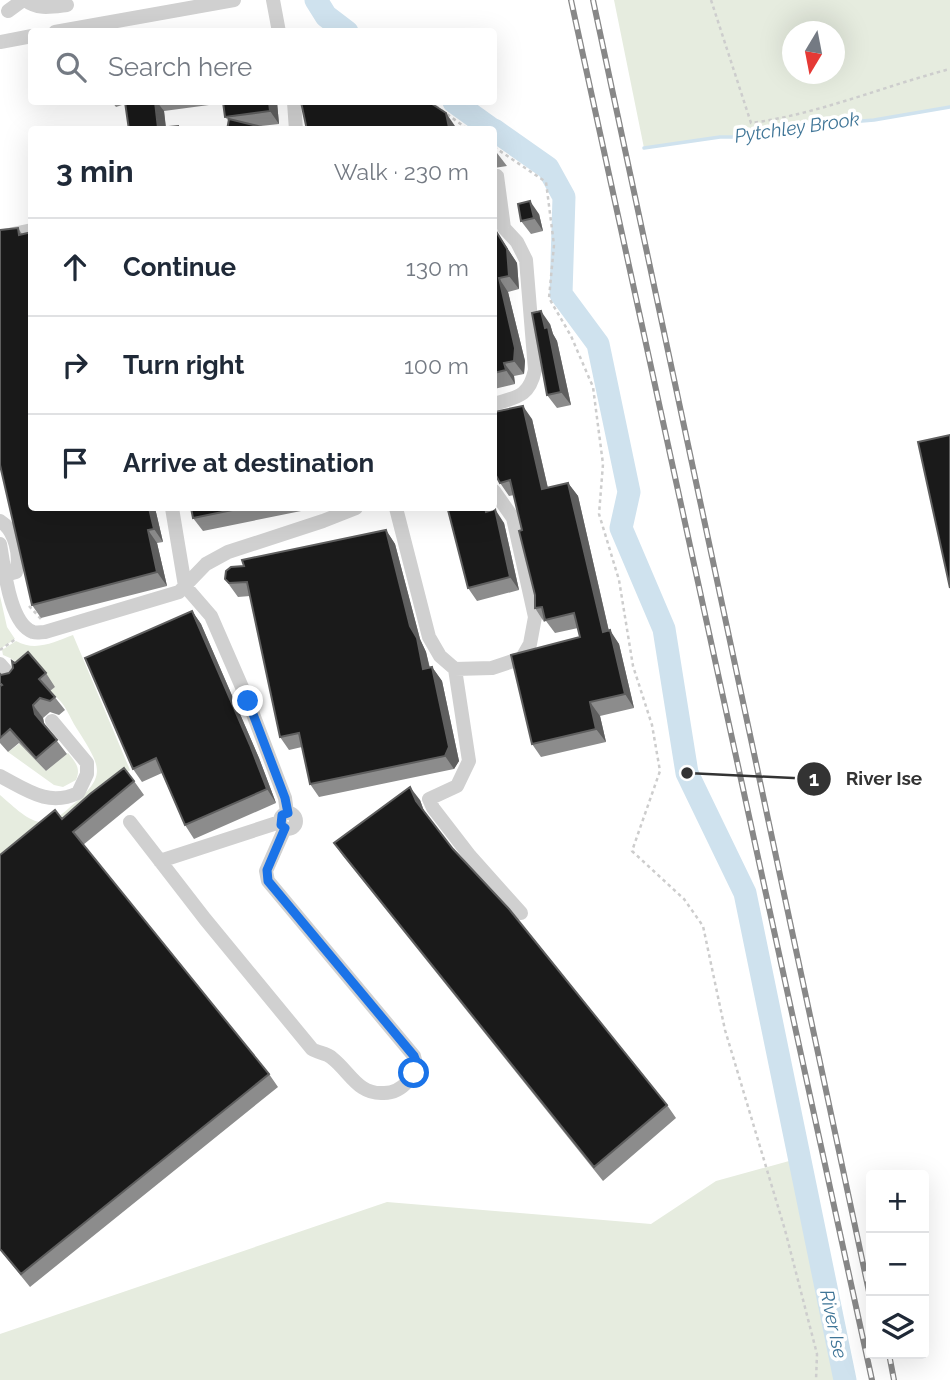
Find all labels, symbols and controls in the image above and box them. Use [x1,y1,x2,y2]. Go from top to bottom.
north arrow [782,21,845,84]
search box [28,28,497,105]
icon: search [52,48,90,86]
text: Search here [108,52,252,82]
water label: Pytchley Brook [733,107,861,147]
text: 3 min [56,154,134,189]
text: Walk · 230 m [334,158,469,185]
icon: ahead [56,248,94,286]
text: Continue [123,252,236,282]
text: 130 m [406,254,469,281]
icon: right [56,346,94,384]
text: Turn right [123,350,244,380]
text: 100 m [404,352,469,379]
icon: arrive [56,444,94,482]
text: Arrive at destination [123,448,374,478]
route end [232,685,263,716]
callout: River Ise [797,759,937,799]
text: 1 [809,766,819,791]
text: River Ise [846,767,922,789]
route start [398,1057,429,1088]
map controls [866,1170,929,1359]
button: + [866,1170,929,1233]
button: − [866,1233,929,1296]
water label: River Ise [816,1288,852,1360]
button: layers [866,1296,929,1359]

